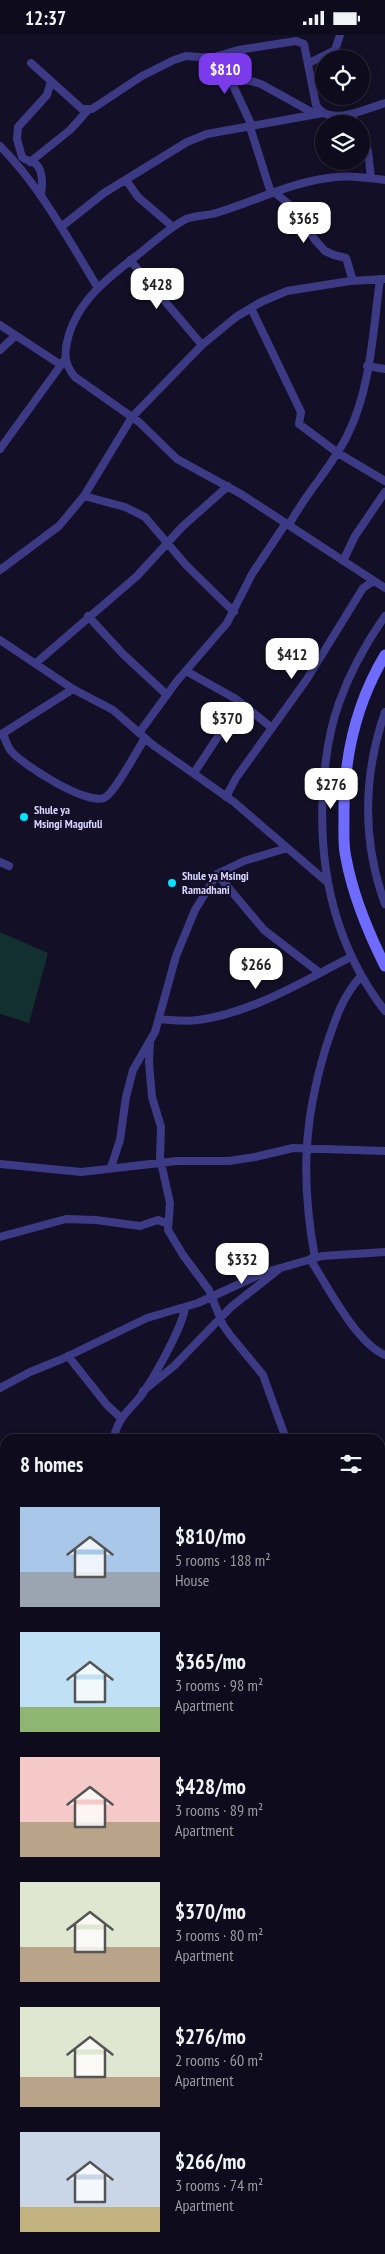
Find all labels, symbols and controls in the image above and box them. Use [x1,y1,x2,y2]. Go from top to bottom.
text: 12:37 [25,6,66,30]
map controls [315,50,370,170]
button: locate [315,50,370,105]
pin: $810 [195,53,255,95]
text: $810 [210,59,240,79]
button: layers [315,115,370,170]
pin: $365 [274,201,334,244]
text: $365 [289,208,319,228]
pin: $428 [127,267,187,310]
text: $428 [142,274,172,294]
pin: $412 [262,637,322,680]
text: $412 [277,644,307,664]
pin: $370 [197,701,257,744]
text: $370 [212,708,242,728]
pin: $276 [301,767,361,810]
text: $276 [316,774,346,794]
place label: Shule ya Msingi Magufuli [34,802,103,831]
marker: Shule ya Msingi Magufuli [18,811,30,823]
place label: Shule ya Msingi Ramadhani [182,868,249,897]
marker: Shule ya Msingi Ramadhani [166,877,178,889]
pin: $266 [226,947,286,990]
text: $266 [241,954,271,974]
pin: $332 [212,1243,272,1285]
text: $332 [227,1249,257,1269]
icon: filters [337,1450,365,1478]
text: 8 homes [20,1451,83,1478]
text: $810/mo [175,1523,246,1550]
icon: home [60,1527,120,1587]
text: 5 rooms · 188 m² [175,1550,271,1570]
text: House [175,1570,209,1590]
text: $365/mo [175,1648,246,1675]
icon: home [60,1652,120,1712]
text: 3 rooms · 98 m² [175,1675,263,1695]
text: Apartment [175,1695,234,1715]
text: $428/mo [175,1773,246,1800]
icon: home [60,1777,120,1837]
text: 3 rooms · 89 m² [175,1800,263,1820]
text: Apartment [175,1820,234,1840]
text: $370/mo [175,1898,246,1925]
icon: home [60,1902,120,1962]
text: 3 rooms · 80 m² [175,1925,263,1945]
text: Apartment [175,1945,234,1965]
text: $276/mo [175,2023,246,2050]
icon: home [60,2027,120,2087]
text: 2 rooms · 60 m² [175,2050,263,2070]
text: Apartment [175,2070,234,2090]
text: $266/mo [175,2148,246,2175]
icon: home [60,2152,120,2212]
text: 3 rooms · 74 m² [175,2175,263,2195]
text: Apartment [175,2195,234,2215]

